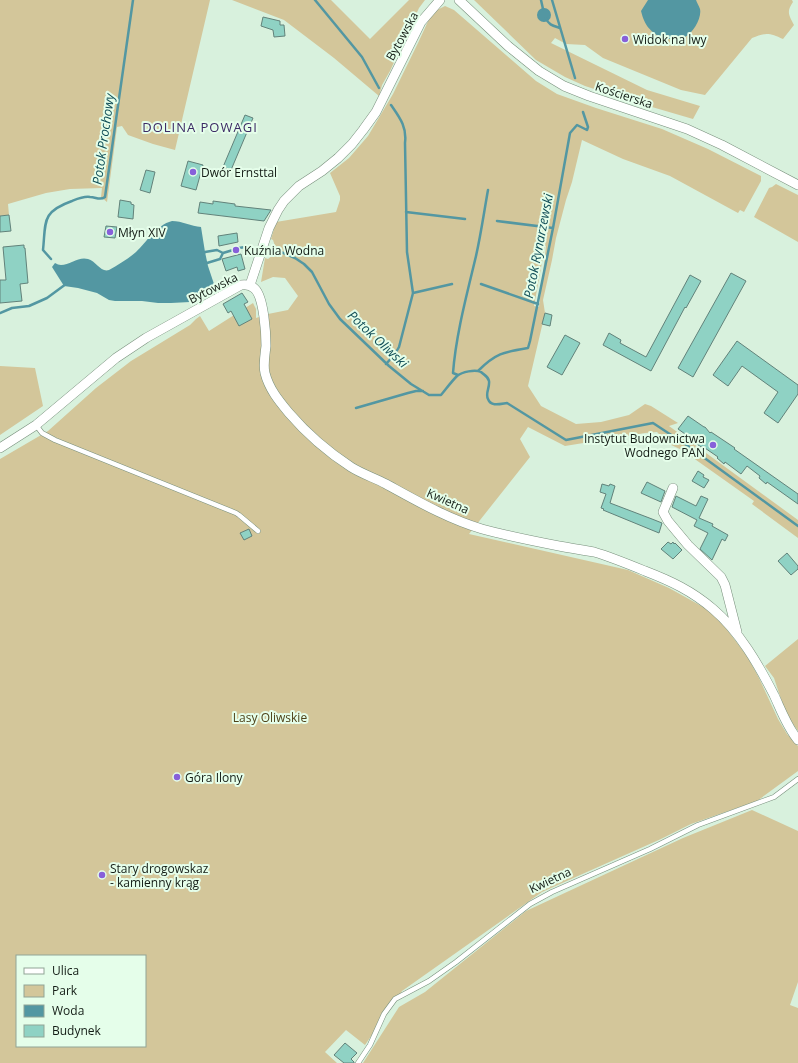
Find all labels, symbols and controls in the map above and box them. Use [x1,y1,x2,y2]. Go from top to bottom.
street label: Bytowska [382,9,422,63]
place label: Widok na lwy [633,31,708,48]
marker: Widok na lwy [620,34,630,44]
street label: Kościerska [593,78,655,112]
water label: Potok Prochowy [88,91,118,186]
district label: DOLINA POWAGI [142,118,258,136]
place label: Dwór Ernsttal [201,164,277,181]
marker: Dwór Ernsttal [188,167,198,177]
water label: Potok Rynarzewski [519,191,557,300]
place label: Młyn XIV [118,224,167,241]
marker: Młyn XIV [105,227,115,237]
place label: Kuźnia Wodna [244,242,324,259]
marker: Kuźnia Wodna [231,245,241,255]
street label: Bytowska [185,268,241,308]
water label: Potok Oliwski [344,306,413,372]
place label: Instytut Budownictwa Wodnego PAN [584,430,705,461]
marker: Instytut Budownictwa Wodnego PAN [708,440,718,450]
street label: Kwietna [424,484,472,518]
park label: Lasy Oliwskie [233,709,307,726]
place label: Góra Ilony [185,769,244,786]
marker: Góra Ilony [172,772,182,782]
place label: Stary drogowskaz - kamienny krąg [110,860,209,891]
street label: Kwietna [526,863,574,897]
marker: Stary drogowskaz - kamienny krąg [97,870,107,880]
legend [16,955,146,1047]
text: Ulica [52,962,79,979]
text: Park [52,982,78,999]
text: Woda [52,1002,84,1019]
text: Budynek [52,1022,102,1039]

